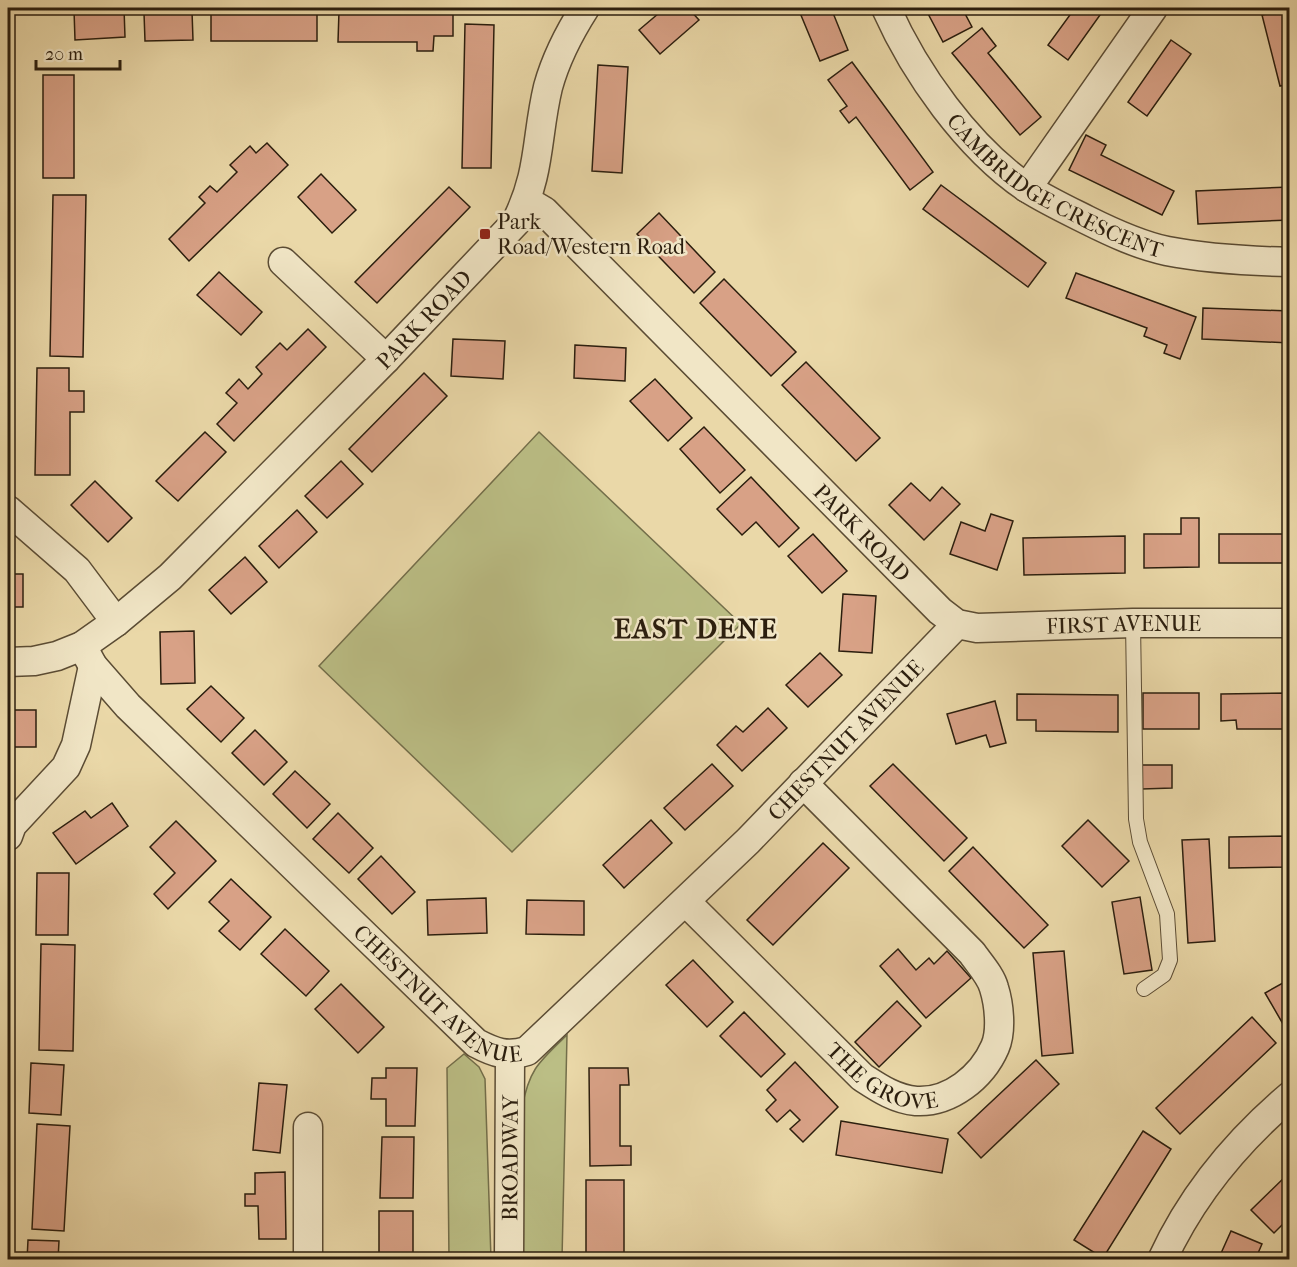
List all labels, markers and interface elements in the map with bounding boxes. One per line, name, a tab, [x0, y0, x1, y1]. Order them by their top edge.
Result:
scale bar	[36, 33, 120, 71]
text: 20 m	[45, 44, 83, 65]
street label: CAMBRIDGE CRESCENT	[941, 109, 1167, 264]
place label: Park Road/Western Road	[497, 209, 686, 260]
marker: Park Road/Western Road	[478, 227, 492, 241]
street label: PARK ROAD	[371, 265, 477, 375]
street label: PARK ROAD	[808, 479, 915, 587]
street label: FIRST AVENUE	[1046, 611, 1201, 640]
district label: EAST DENE	[614, 612, 778, 645]
street label: CHESTNUT AVENUE	[763, 655, 929, 826]
street label: CHESTNUT AVENUE	[348, 920, 524, 1068]
street label: THE GROVE	[821, 1037, 940, 1115]
street label: BROADWAY	[497, 1094, 524, 1221]

